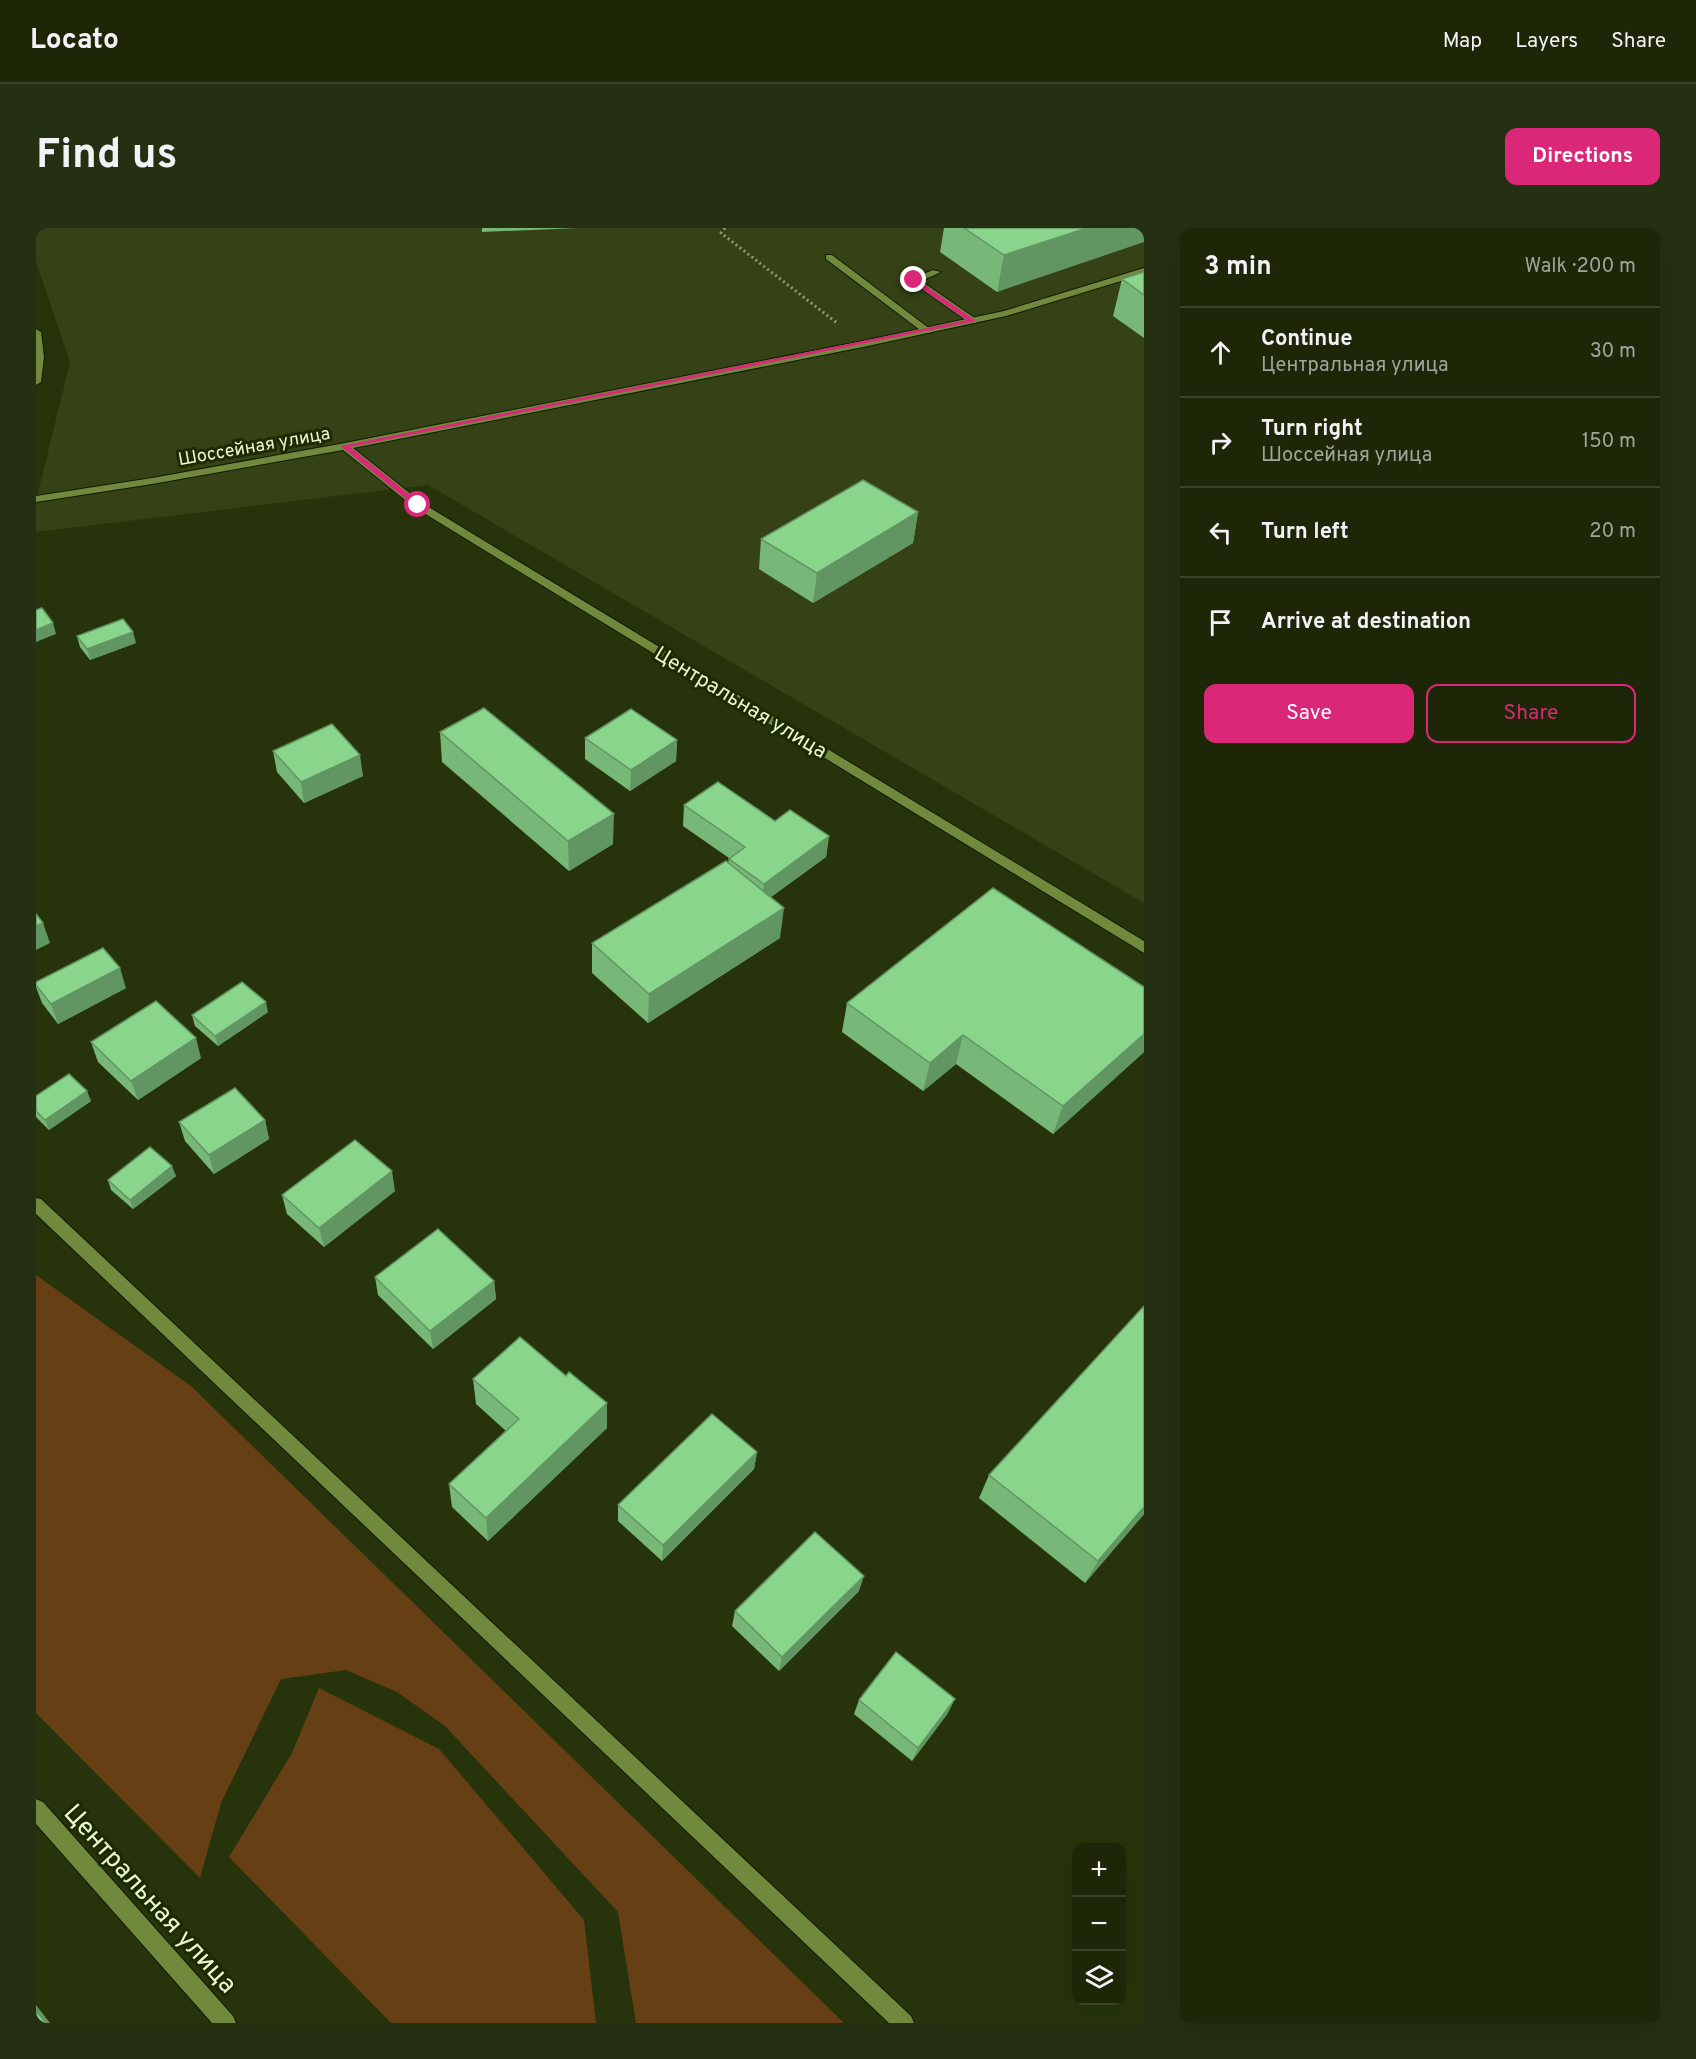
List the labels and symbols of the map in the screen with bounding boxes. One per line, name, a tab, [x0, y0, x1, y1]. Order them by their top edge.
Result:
route end	[900, 266, 926, 292]
street label: Шоссейная улица	[176, 423, 332, 472]
route start	[404, 491, 430, 517]
street label: Центральная улица	[649, 641, 832, 766]
street label: Центральная улица	[55, 1798, 243, 2001]

